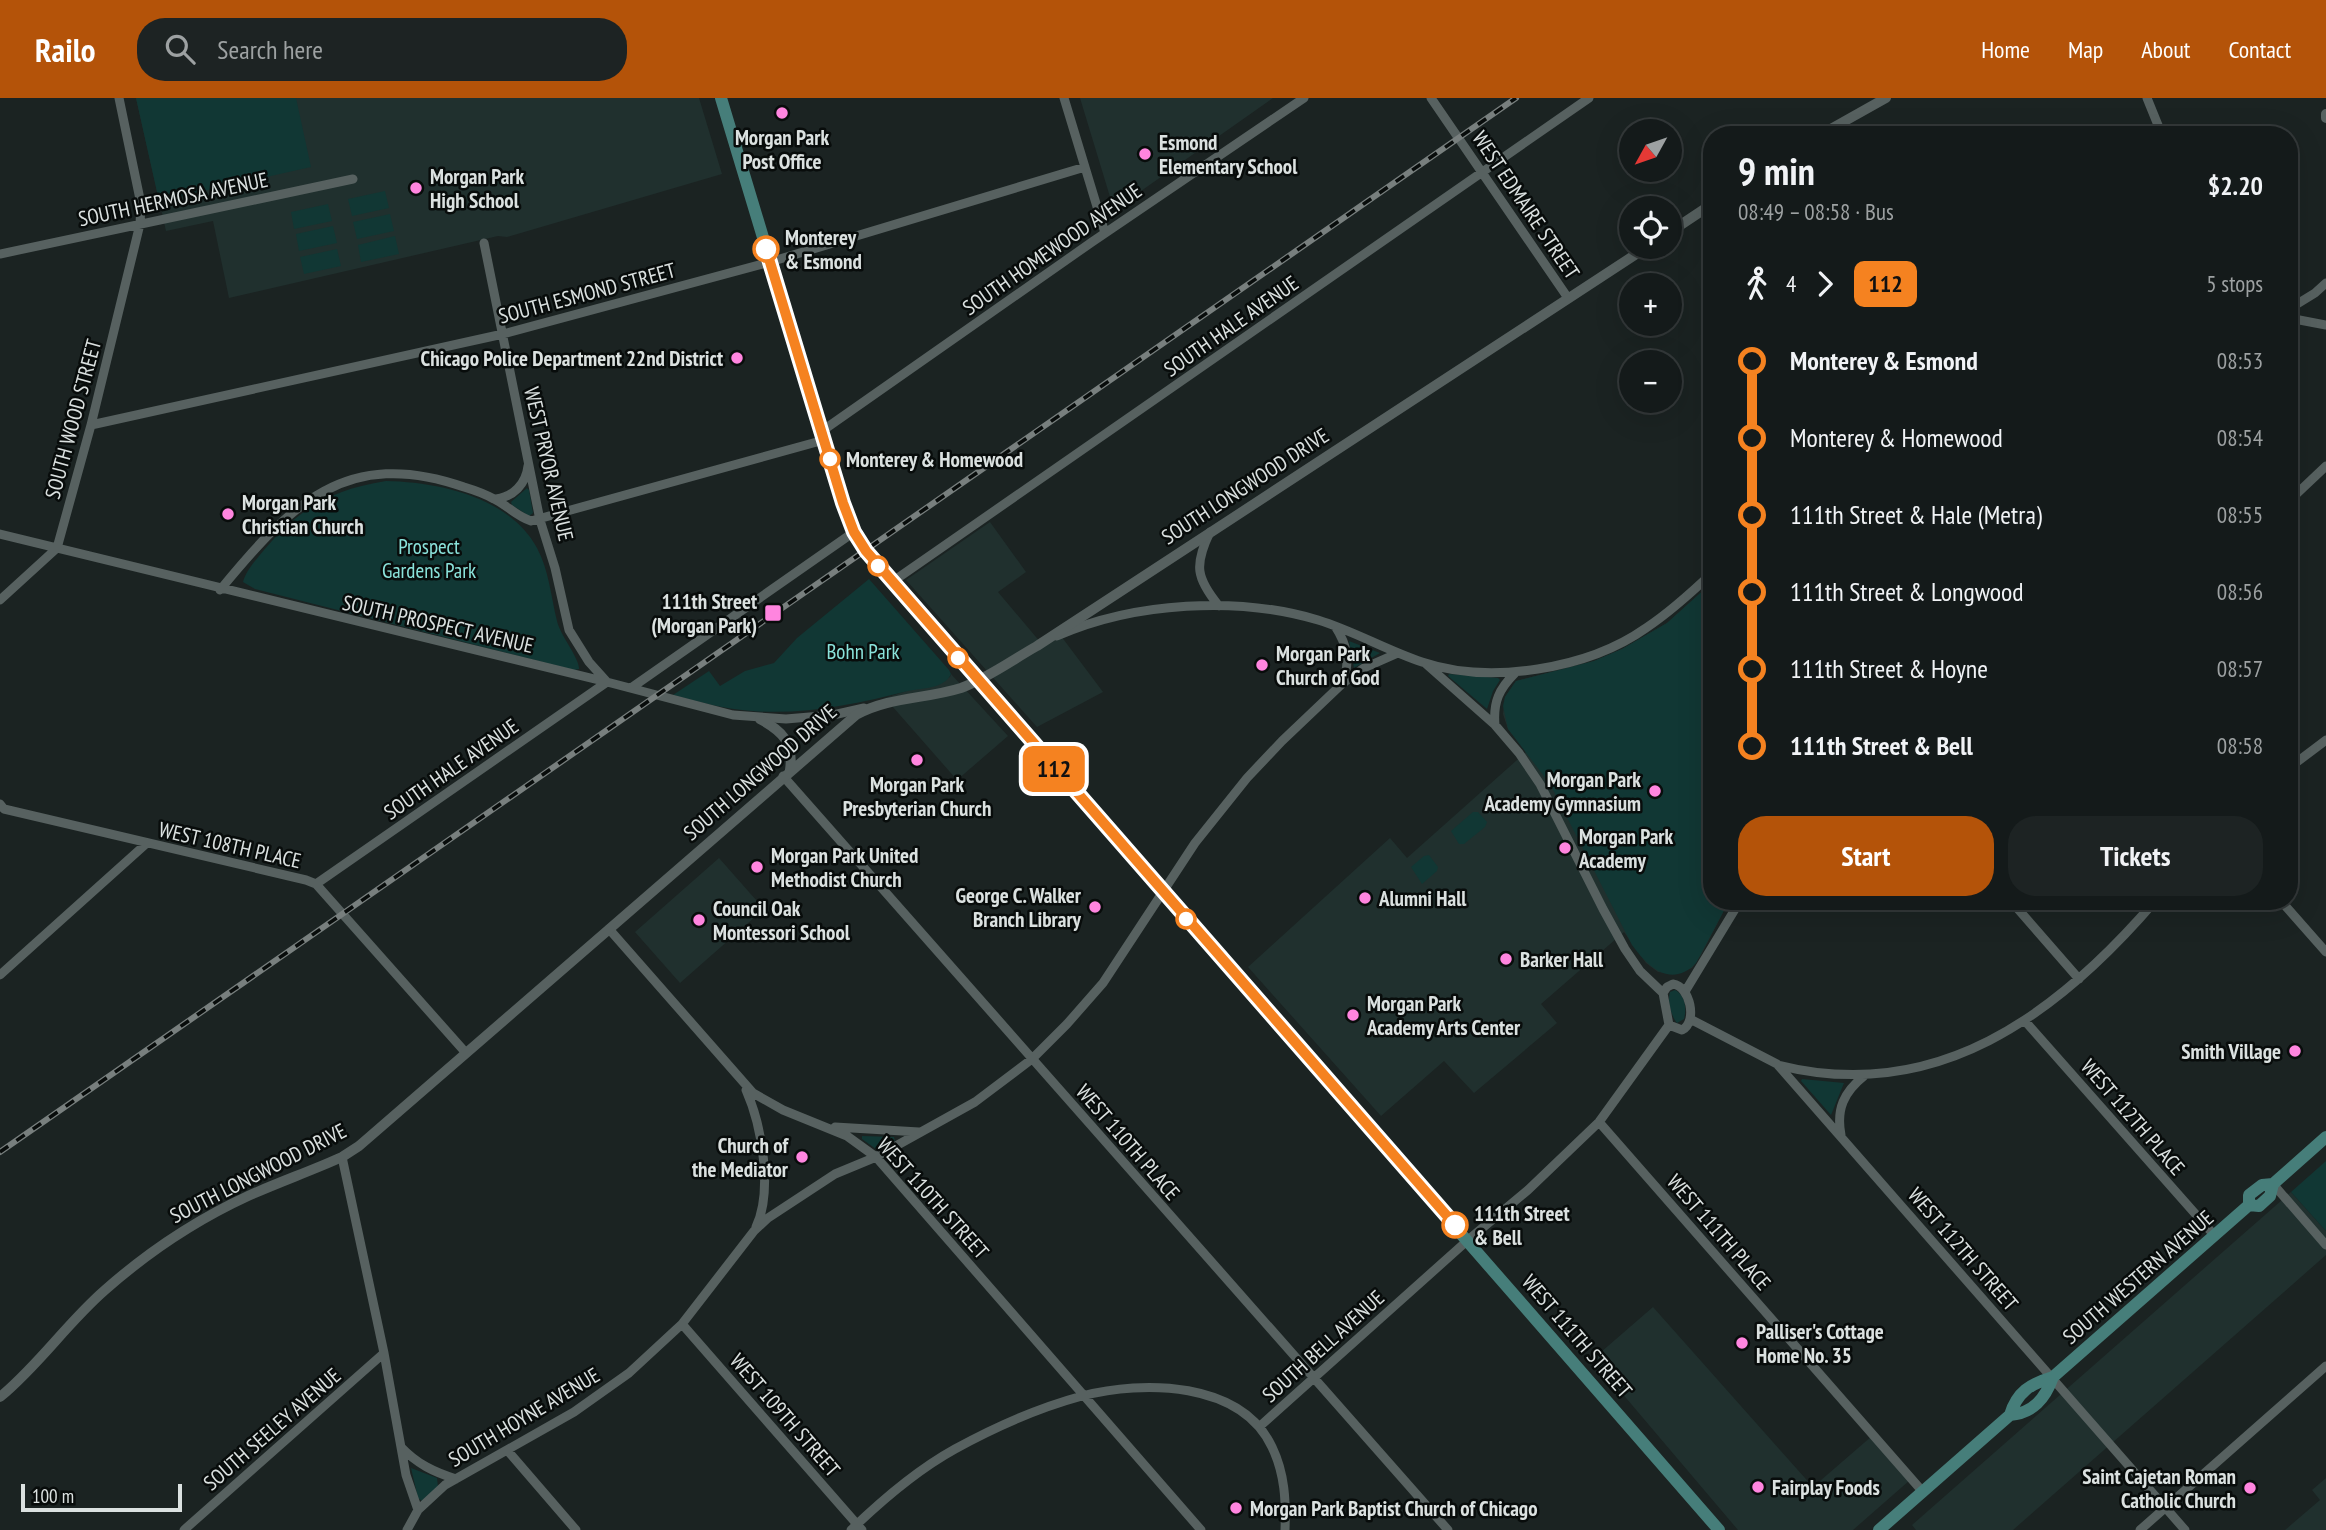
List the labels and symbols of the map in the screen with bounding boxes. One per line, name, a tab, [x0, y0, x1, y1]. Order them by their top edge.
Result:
marker: Morgan Park Post Office	[774, 105, 790, 121]
north arrow	[1619, 119, 1682, 182]
place label: Morgan Park Post Office	[735, 124, 829, 175]
street label: WEST EDMAIRE STREET	[1466, 126, 1586, 285]
place label: Esmond Elementary School	[1159, 129, 1298, 180]
marker: Esmond Elementary School	[1137, 146, 1153, 162]
place label: Morgan Park High School	[430, 163, 525, 214]
street label: SOUTH HERMOSA AVENUE	[76, 166, 270, 232]
street label: SOUTH HOMEWOOD AVENUE	[957, 177, 1147, 321]
marker: Morgan Park High School	[408, 180, 424, 196]
place label: Monterey & Esmond	[785, 224, 862, 275]
marker: Monterey & Esmond	[753, 236, 779, 262]
street label: SOUTH ESMOND STREET	[496, 256, 679, 330]
street label: SOUTH HALE AVENUE	[1158, 269, 1304, 383]
street label: SOUTH WOOD STREET	[39, 336, 107, 502]
place label: Chicago Police Department 22nd District	[421, 345, 723, 372]
marker: Chicago Police Department 22nd District	[729, 350, 745, 366]
street label: WEST PRYOR AVENUE	[518, 384, 580, 544]
street label: SOUTH LONGWOOD DRIVE	[1156, 422, 1334, 550]
place label: Monterey & Homewood	[846, 446, 1023, 473]
marker: Monterey & Homewood	[820, 449, 840, 469]
place label: Morgan Park Christian Church	[242, 489, 364, 540]
marker: Morgan Park Christian Church	[220, 506, 236, 522]
park label: Prospect Gardens Park	[382, 533, 476, 584]
unlabelled marker	[868, 556, 888, 576]
place label: 111th Street (Morgan Park)	[651, 588, 757, 639]
street label: SOUTH PROSPECT AVENUE	[340, 589, 536, 659]
marker: 111th Street (Morgan Park)	[763, 603, 783, 623]
park label: Bohn Park	[826, 638, 900, 665]
place label: Morgan Park Church of God	[1276, 640, 1380, 691]
unlabelled marker	[948, 648, 968, 668]
marker: Morgan Park Church of God	[1254, 657, 1270, 673]
street label: SOUTH LONGWOOD DRIVE	[678, 698, 842, 846]
street label: SOUTH HALE AVENUE	[378, 712, 524, 826]
line badge: 112	[1014, 746, 1094, 792]
marker: Morgan Park Presbyterian Church	[909, 752, 925, 768]
place label: Morgan Park Academy Gymnasium	[1483, 766, 1641, 817]
place label: Morgan Park Presbyterian Church	[843, 771, 991, 822]
marker: Morgan Park Academy Gymnasium	[1647, 783, 1663, 799]
street label: WEST 108TH PLACE	[156, 816, 304, 874]
place label: Morgan Park Academy	[1578, 823, 1674, 874]
marker: Morgan Park Academy	[1557, 840, 1573, 856]
place label: Morgan Park United Methodist Church	[771, 842, 918, 893]
marker: Morgan Park United Methodist Church	[749, 859, 765, 875]
place label: George C. Walker Branch Library	[955, 882, 1082, 933]
place label: Alumni Hall	[1378, 885, 1467, 912]
marker: Alumni Hall	[1357, 890, 1373, 906]
place label: Council Oak Montessori School	[713, 895, 851, 946]
marker: George C. Walker Branch Library	[1087, 899, 1103, 915]
unlabelled marker	[1176, 909, 1196, 929]
marker: Council Oak Montessori School	[691, 912, 707, 928]
place label: Barker Hall	[1520, 946, 1604, 973]
marker: Barker Hall	[1498, 951, 1514, 967]
place label: Morgan Park Academy Arts Center	[1366, 990, 1521, 1041]
marker: Morgan Park Academy Arts Center	[1345, 1007, 1361, 1023]
place label: Smith Village	[2181, 1038, 2281, 1065]
marker: Smith Village	[2287, 1043, 2303, 1059]
street label: WEST 112TH PLACE	[2075, 1053, 2191, 1181]
street label: WEST 110TH PLACE	[1070, 1078, 1186, 1206]
street label: SOUTH LONGWOOD DRIVE	[165, 1117, 351, 1229]
place label: Church of the Mediator	[692, 1132, 789, 1183]
street label: WEST 110TH STREET	[871, 1132, 995, 1265]
marker: Church of the Mediator	[794, 1149, 810, 1165]
street label: WEST 111TH PLACE	[1661, 1168, 1777, 1296]
street label: WEST 112TH STREET	[1902, 1182, 2024, 1317]
place label: 111th Street & Bell	[1474, 1200, 1570, 1251]
street label: SOUTH WESTERN AVENUE	[2057, 1204, 2219, 1350]
marker: 111th Street & Bell	[1442, 1212, 1468, 1238]
street label: WEST 111TH STREET	[1516, 1269, 1638, 1404]
street label: SOUTH BELL AVENUE	[1256, 1284, 1390, 1408]
place label: Palliser's Cottage Home No. 35	[1756, 1318, 1884, 1369]
marker: Palliser's Cottage Home No. 35	[1734, 1335, 1750, 1351]
street label: WEST 109TH STREET	[724, 1348, 846, 1483]
street label: SOUTH HOYNE AVENUE	[444, 1361, 604, 1473]
street label: SOUTH SEELEY AVENUE	[198, 1362, 346, 1496]
place label: Saint Cajetan Roman Catholic Church	[2082, 1463, 2236, 1514]
place label: Fairplay Foods	[1772, 1474, 1880, 1501]
marker: Fairplay Foods	[1750, 1479, 1766, 1495]
marker: Saint Cajetan Roman Catholic Church	[2242, 1480, 2258, 1496]
scale bar	[21, 1481, 182, 1513]
place label: Morgan Park Baptist Church of Chicago	[1250, 1495, 1538, 1522]
marker: Morgan Park Baptist Church of Chicago	[1228, 1500, 1244, 1516]

